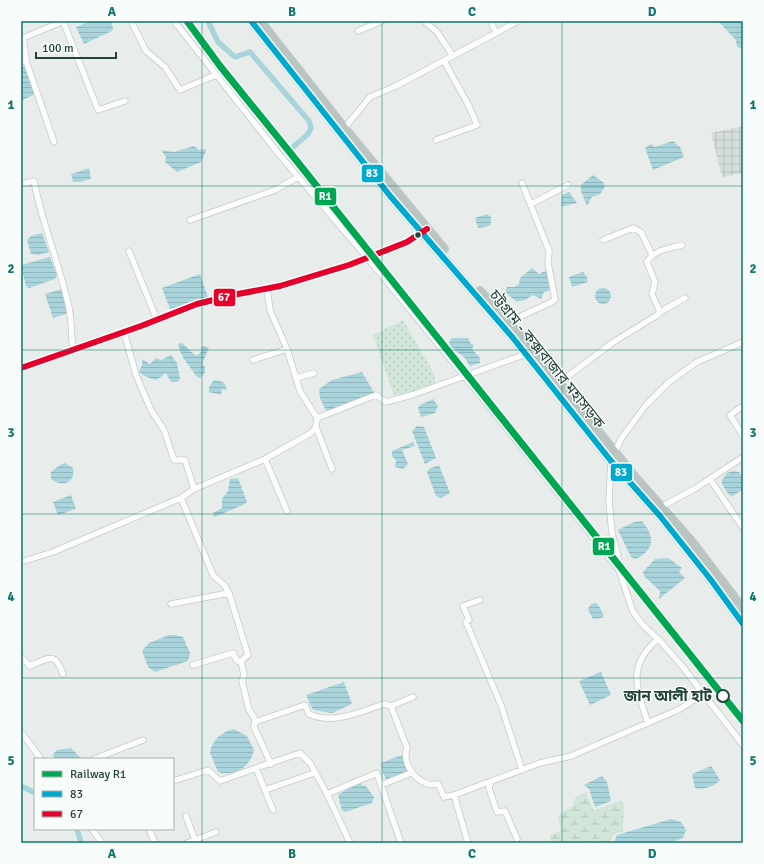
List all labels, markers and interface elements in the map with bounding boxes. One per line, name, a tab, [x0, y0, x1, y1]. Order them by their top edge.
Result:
text: A	[108, 4, 117, 20]
text: B	[288, 4, 296, 20]
text: C	[468, 4, 476, 20]
text: D	[648, 4, 657, 20]
scale bar	[36, 34, 116, 60]
text: 100 m	[42, 41, 74, 56]
text: 1	[7, 97, 15, 113]
text: 1	[749, 97, 757, 113]
line badge: 83	[361, 164, 384, 183]
text: 83	[366, 167, 378, 180]
line badge: R1	[314, 187, 337, 206]
text: R1	[319, 190, 331, 203]
unlabelled marker	[413, 230, 423, 240]
text: 2	[7, 261, 15, 277]
text: 2	[749, 261, 757, 277]
street label: চট্টগ্রাম - কক্সবাজার মহাসড়ক	[485, 285, 609, 433]
line badge: 67	[213, 288, 236, 307]
text: 67	[218, 291, 230, 304]
text: 3	[7, 425, 15, 441]
text: 3	[749, 425, 757, 441]
line badge: 83	[610, 463, 633, 482]
text: 83	[615, 466, 627, 479]
line badge: R1	[592, 537, 615, 556]
text: R1	[598, 540, 610, 553]
text: 4	[7, 589, 15, 605]
text: 4	[749, 589, 757, 605]
place label: জান আলী হাট	[623, 687, 713, 705]
marker: জান আলী হাট	[716, 689, 730, 703]
text: 5	[7, 753, 15, 769]
text: 5	[749, 753, 757, 769]
legend	[34, 758, 174, 830]
text: Railway R1	[70, 767, 126, 782]
text: 83	[70, 787, 83, 802]
text: 67	[70, 807, 83, 822]
text: A	[108, 846, 117, 862]
text: B	[288, 846, 296, 862]
text: C	[468, 846, 476, 862]
text: D	[648, 846, 657, 862]

